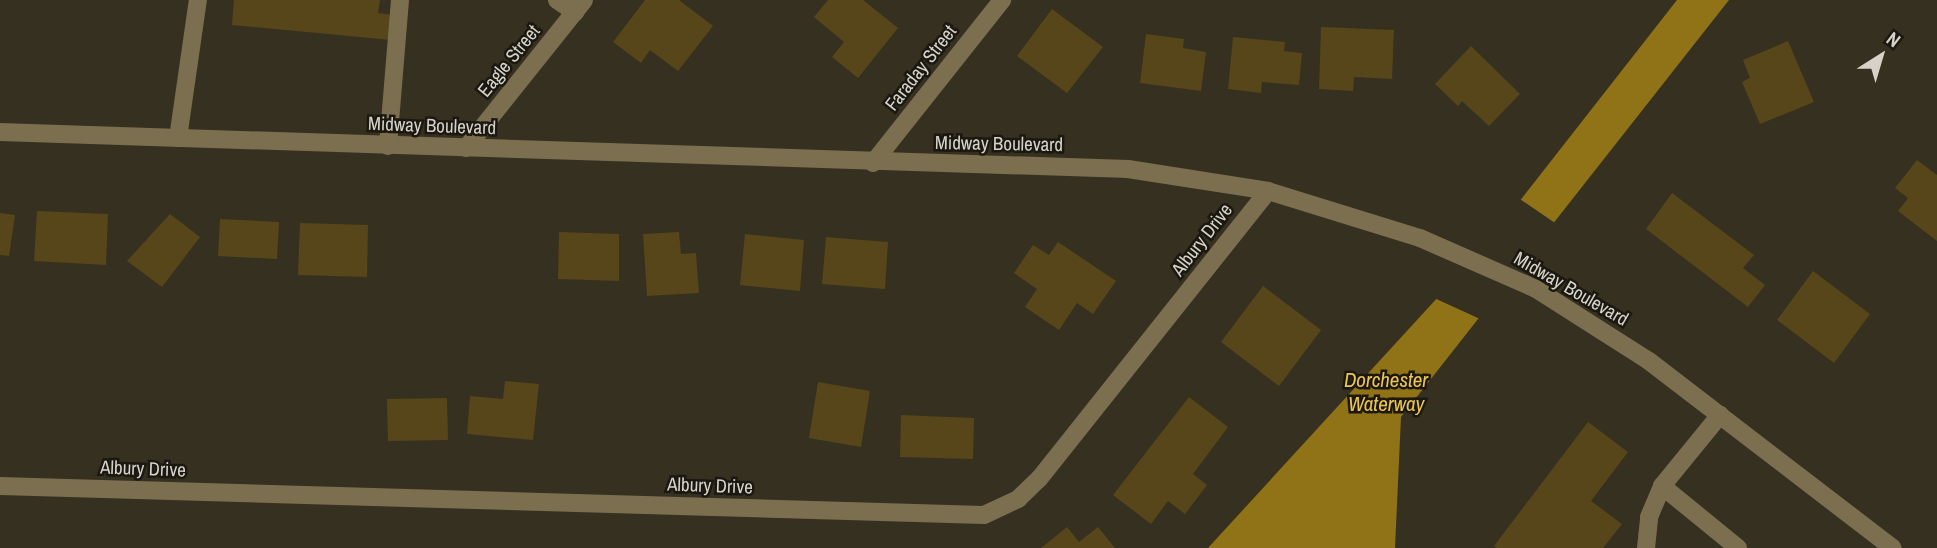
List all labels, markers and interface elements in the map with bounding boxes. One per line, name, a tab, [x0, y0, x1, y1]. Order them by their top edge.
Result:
street label: Eagle Street	[473, 21, 545, 101]
street label: Faraday Street	[881, 21, 961, 115]
north arrow	[1846, 21, 1916, 91]
text: N	[1881, 25, 1906, 53]
street label: Midway Boulevard	[368, 112, 496, 140]
street label: Midway Boulevard	[935, 131, 1063, 157]
street label: Albury Drive	[1167, 199, 1237, 281]
street label: Midway Boulevard	[1510, 247, 1632, 331]
water label: Dorchester Waterway	[1344, 367, 1428, 417]
street label: Albury Drive	[100, 456, 186, 482]
street label: Albury Drive	[667, 473, 753, 499]

